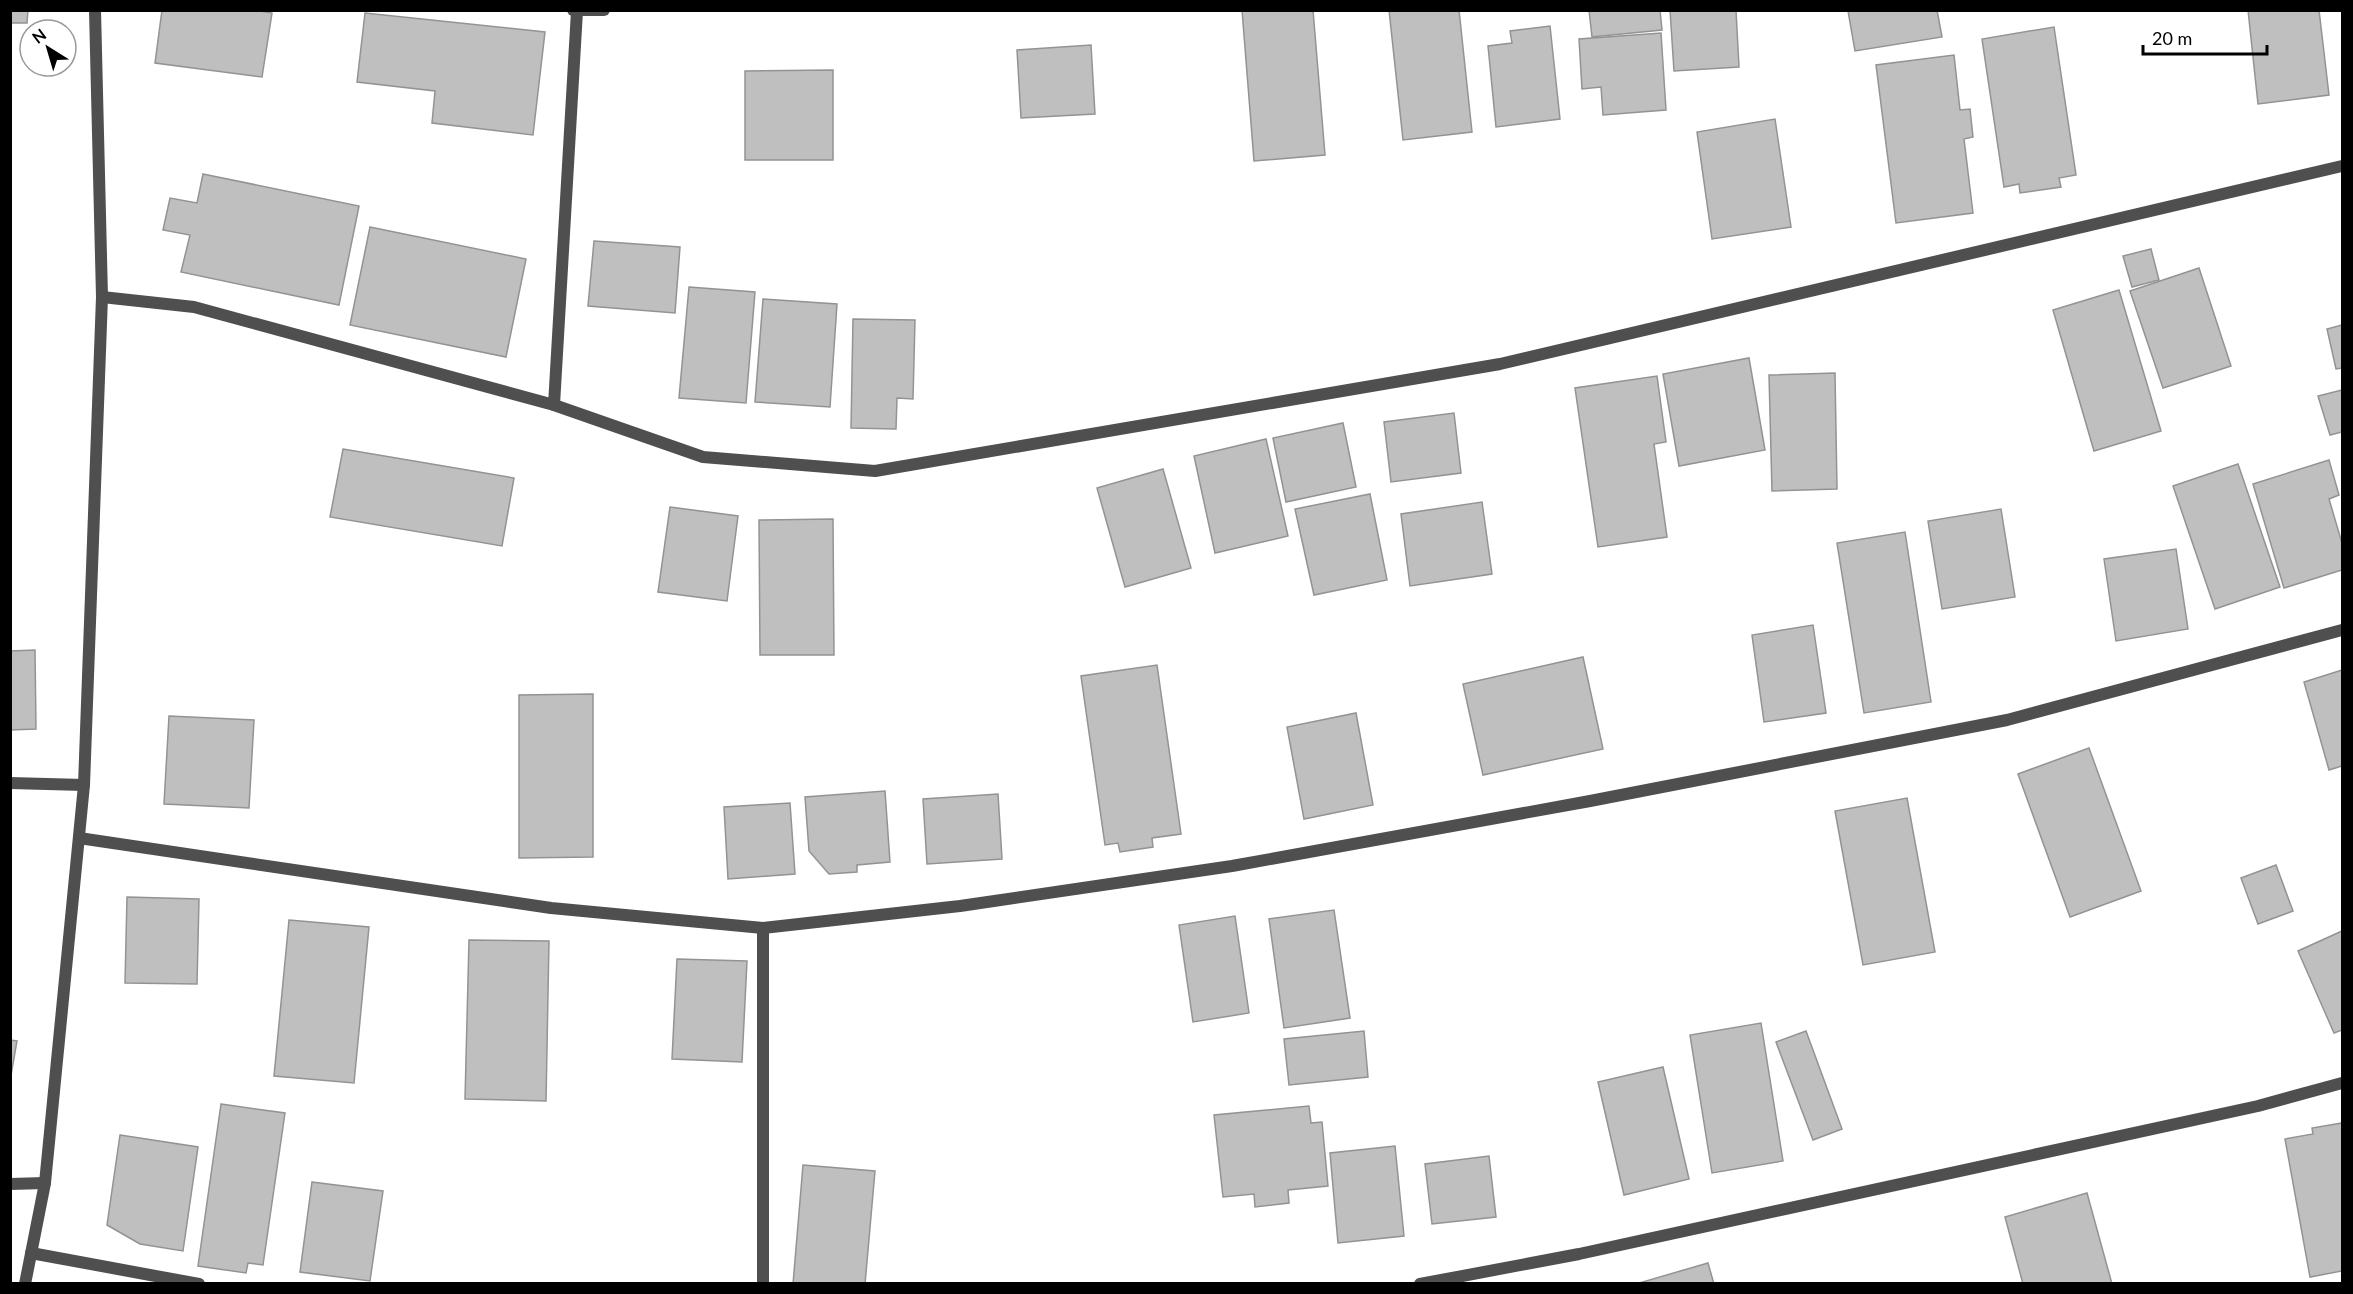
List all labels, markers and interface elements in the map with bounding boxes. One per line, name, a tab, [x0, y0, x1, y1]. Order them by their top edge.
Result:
north arrow	[18, 18, 78, 78]
scale bar	[2143, 18, 2268, 56]
text: N	[28, 24, 49, 47]
text: 20 m	[2152, 27, 2192, 49]

